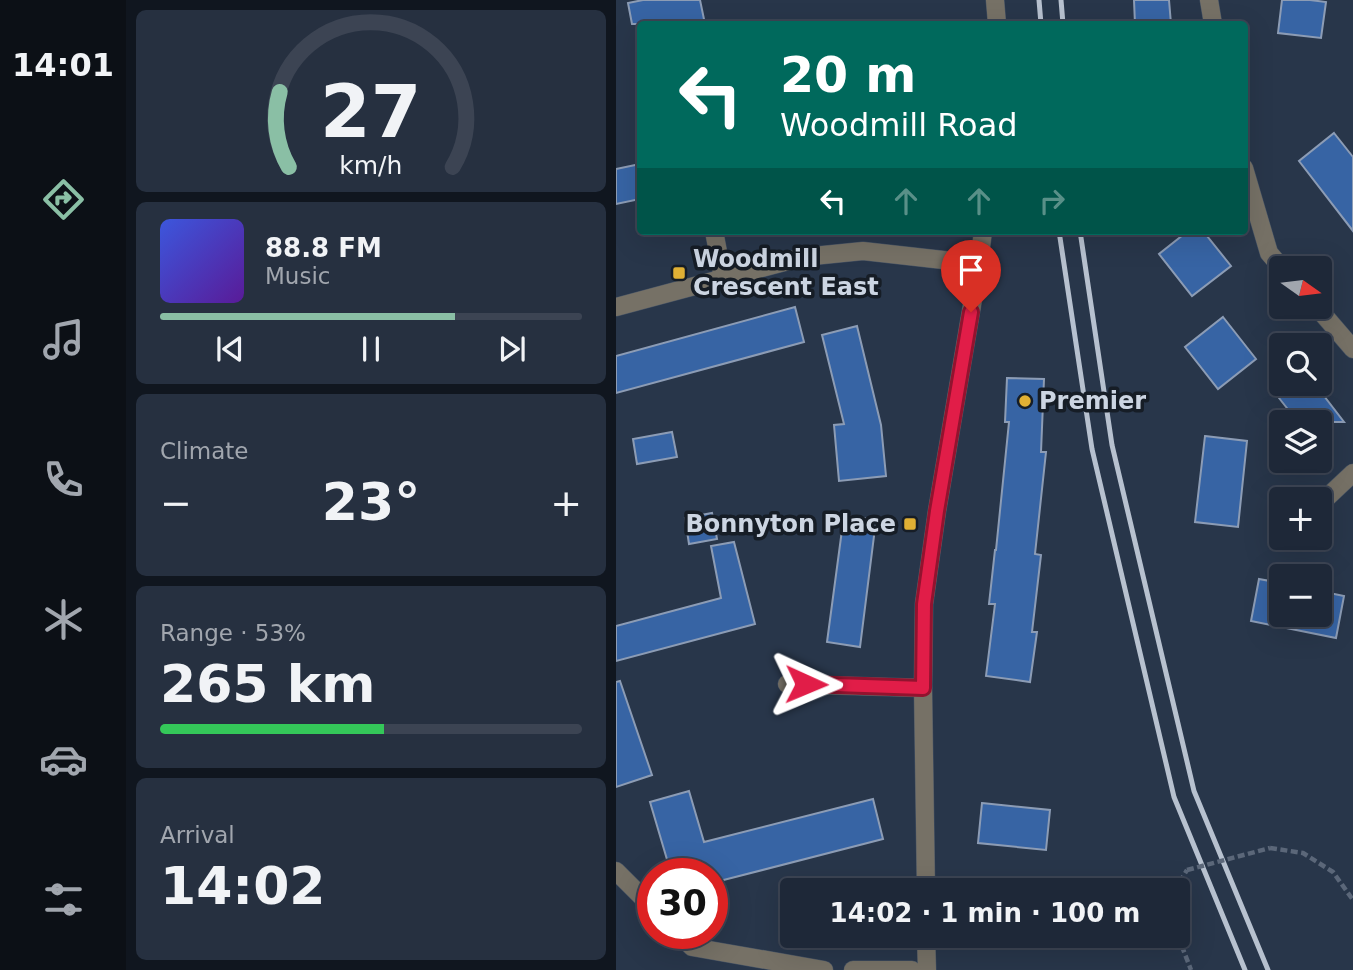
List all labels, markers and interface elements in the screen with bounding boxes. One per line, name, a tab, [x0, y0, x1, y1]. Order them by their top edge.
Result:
text: 14:01	[12, 46, 114, 84]
text: 20 m	[780, 47, 916, 104]
icon: left	[665, 49, 756, 140]
text: 27	[320, 69, 422, 154]
text: Woodmill Road	[780, 106, 1018, 144]
text: km/h	[339, 151, 403, 180]
icon: directions	[39, 175, 88, 224]
icon: left	[814, 182, 852, 220]
icon: ahead	[887, 182, 925, 220]
icon: ahead	[960, 182, 998, 220]
icon: right	[1033, 182, 1071, 220]
text: 88.8 FM	[265, 233, 382, 263]
pin	[941, 240, 1001, 312]
place label: Woodmill Crescent East	[693, 245, 879, 301]
icon: arrive	[952, 251, 990, 289]
north arrow	[1269, 256, 1332, 318]
map controls	[1269, 256, 1332, 627]
text: Music	[265, 263, 330, 289]
marker: Woodmill Crescent East	[671, 265, 687, 281]
icon: music	[39, 315, 88, 364]
icon: previous	[211, 330, 249, 368]
icon: pause	[352, 330, 390, 368]
icon: next	[493, 330, 531, 368]
button: search	[1269, 333, 1332, 396]
place label: Premier	[1039, 387, 1146, 415]
marker: Premier	[1017, 393, 1033, 409]
button: layers	[1269, 410, 1332, 473]
text: Climate	[160, 438, 249, 464]
icon: phone	[39, 455, 88, 504]
text: 23°	[322, 472, 420, 532]
text: −	[160, 481, 192, 525]
text: +	[550, 481, 582, 525]
button: +	[1269, 487, 1332, 550]
place label: Bonnyton Place	[685, 510, 896, 538]
marker: Bonnyton Place	[902, 516, 918, 532]
button: −	[1269, 564, 1332, 627]
icon: climate	[39, 595, 88, 644]
text: Range · 53%	[160, 620, 306, 646]
position arrow	[769, 647, 843, 721]
text: 265 km	[160, 654, 375, 714]
icon: car	[39, 735, 88, 784]
text: Arrival	[160, 822, 235, 848]
text: 14:02	[160, 856, 326, 916]
speed limit sign: 30	[637, 858, 728, 949]
icon: filters	[39, 875, 88, 924]
text: 14:02 · 1 min · 100 m	[830, 898, 1140, 928]

